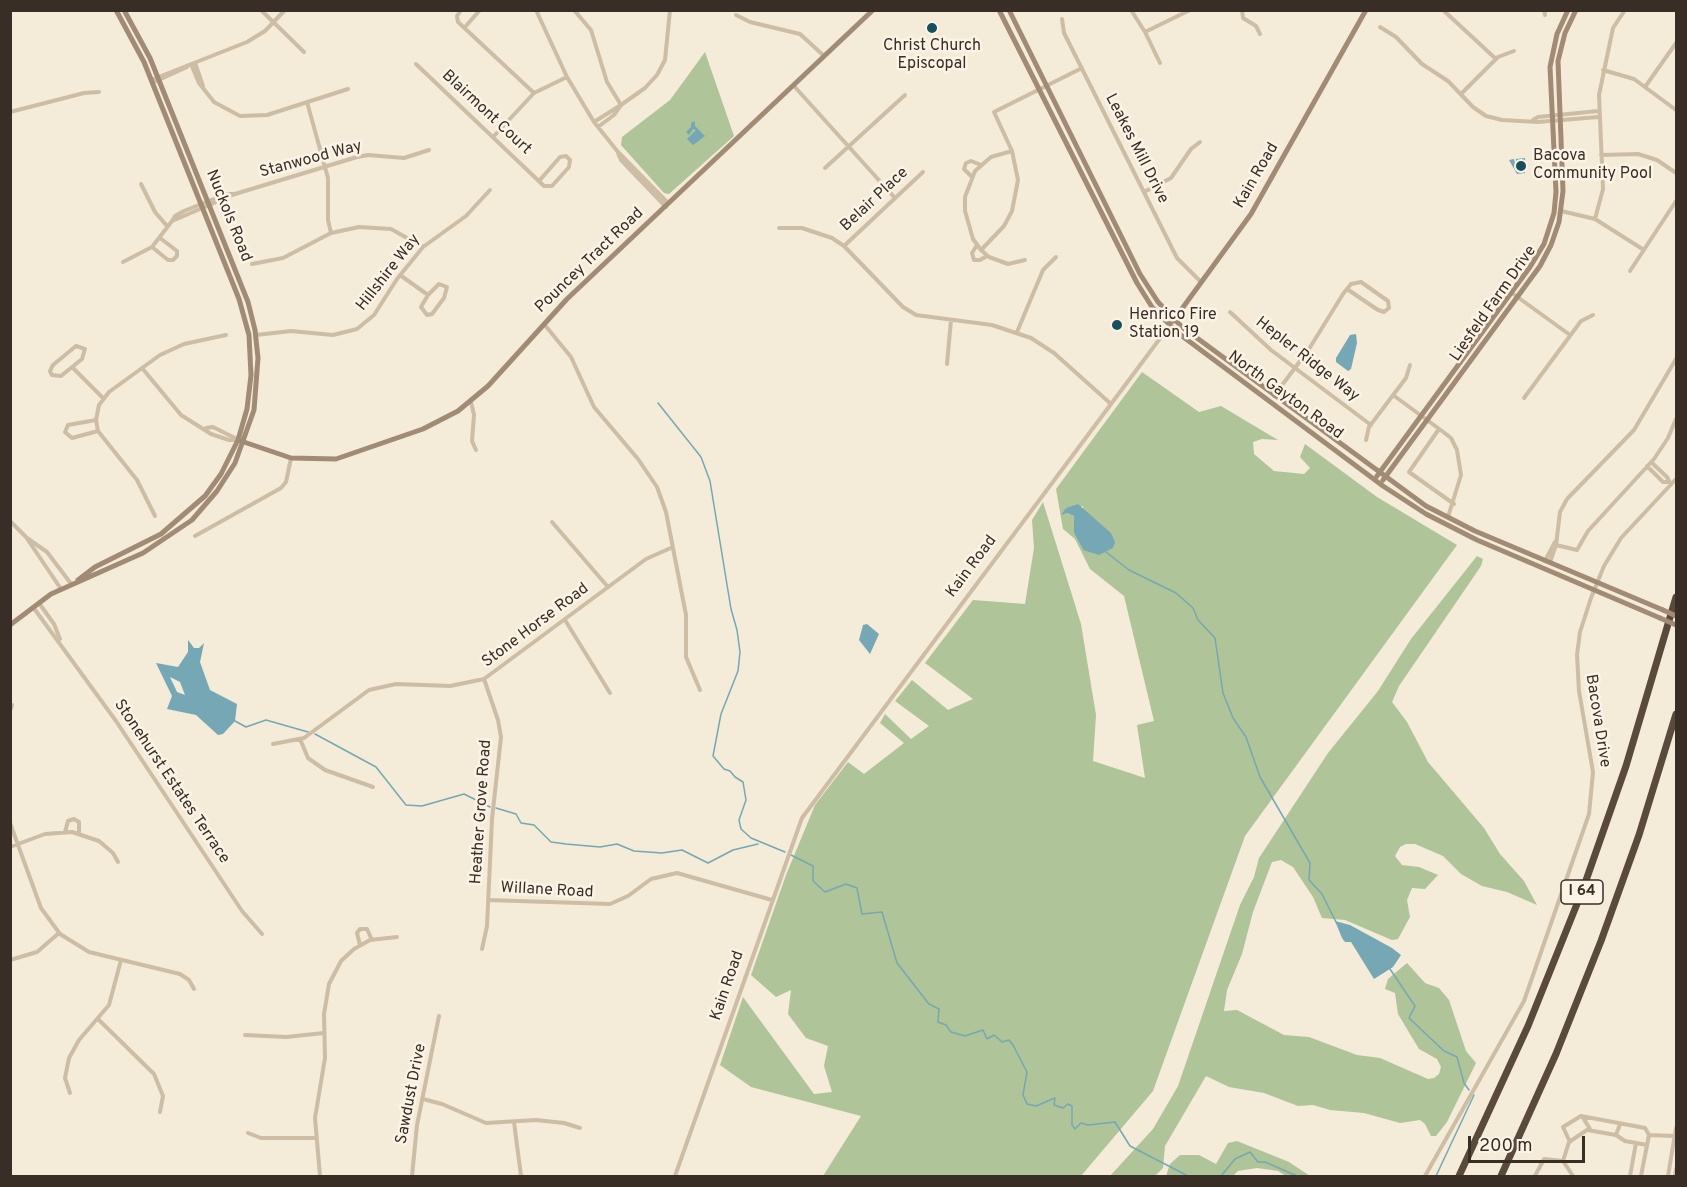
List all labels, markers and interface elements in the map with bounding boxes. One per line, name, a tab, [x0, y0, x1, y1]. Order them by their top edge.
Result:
marker: Christ Church Episcopal	[925, 21, 939, 35]
place label: Christ Church Episcopal	[883, 37, 981, 75]
street label: Blairmont Court	[437, 67, 535, 159]
street label: Leakes Mill Drive	[1100, 91, 1172, 207]
street label: Stanwood Way	[258, 137, 364, 183]
street label: Kain Road	[1231, 140, 1283, 212]
place label: Bacova Community Pool	[1533, 147, 1652, 185]
marker: Bacova Community Pool	[1514, 159, 1528, 173]
street label: Belair Place	[837, 164, 913, 236]
street label: Nuckols Road	[201, 167, 255, 265]
street label: Pouncey Tract Road	[532, 204, 648, 318]
street label: Hillshire Way	[353, 231, 425, 315]
street label: Liesfeld Farm Drive	[1447, 242, 1541, 366]
place label: Henrico Fire Station 19	[1129, 306, 1217, 344]
street label: Hepler Ridge Way	[1251, 313, 1363, 407]
marker: Henrico Fire Station 19	[1110, 318, 1124, 332]
street label: North Gayton Road	[1224, 348, 1346, 444]
street label: Kain Road	[942, 532, 1002, 602]
street label: Stone Horse Road	[479, 580, 593, 672]
street label: Bacova Drive	[1580, 673, 1614, 769]
street label: Stonehurst Estates Terrace	[109, 696, 233, 868]
street label: Heather Grove Road	[467, 739, 497, 885]
street label: Willane Road	[500, 879, 594, 903]
road number: I 64	[1561, 880, 1603, 904]
street label: Kain Road	[707, 949, 749, 1023]
street label: Sawdust Drive	[393, 1042, 431, 1146]
scale bar	[1471, 1124, 1588, 1162]
text: 200 m	[1479, 1135, 1532, 1158]

